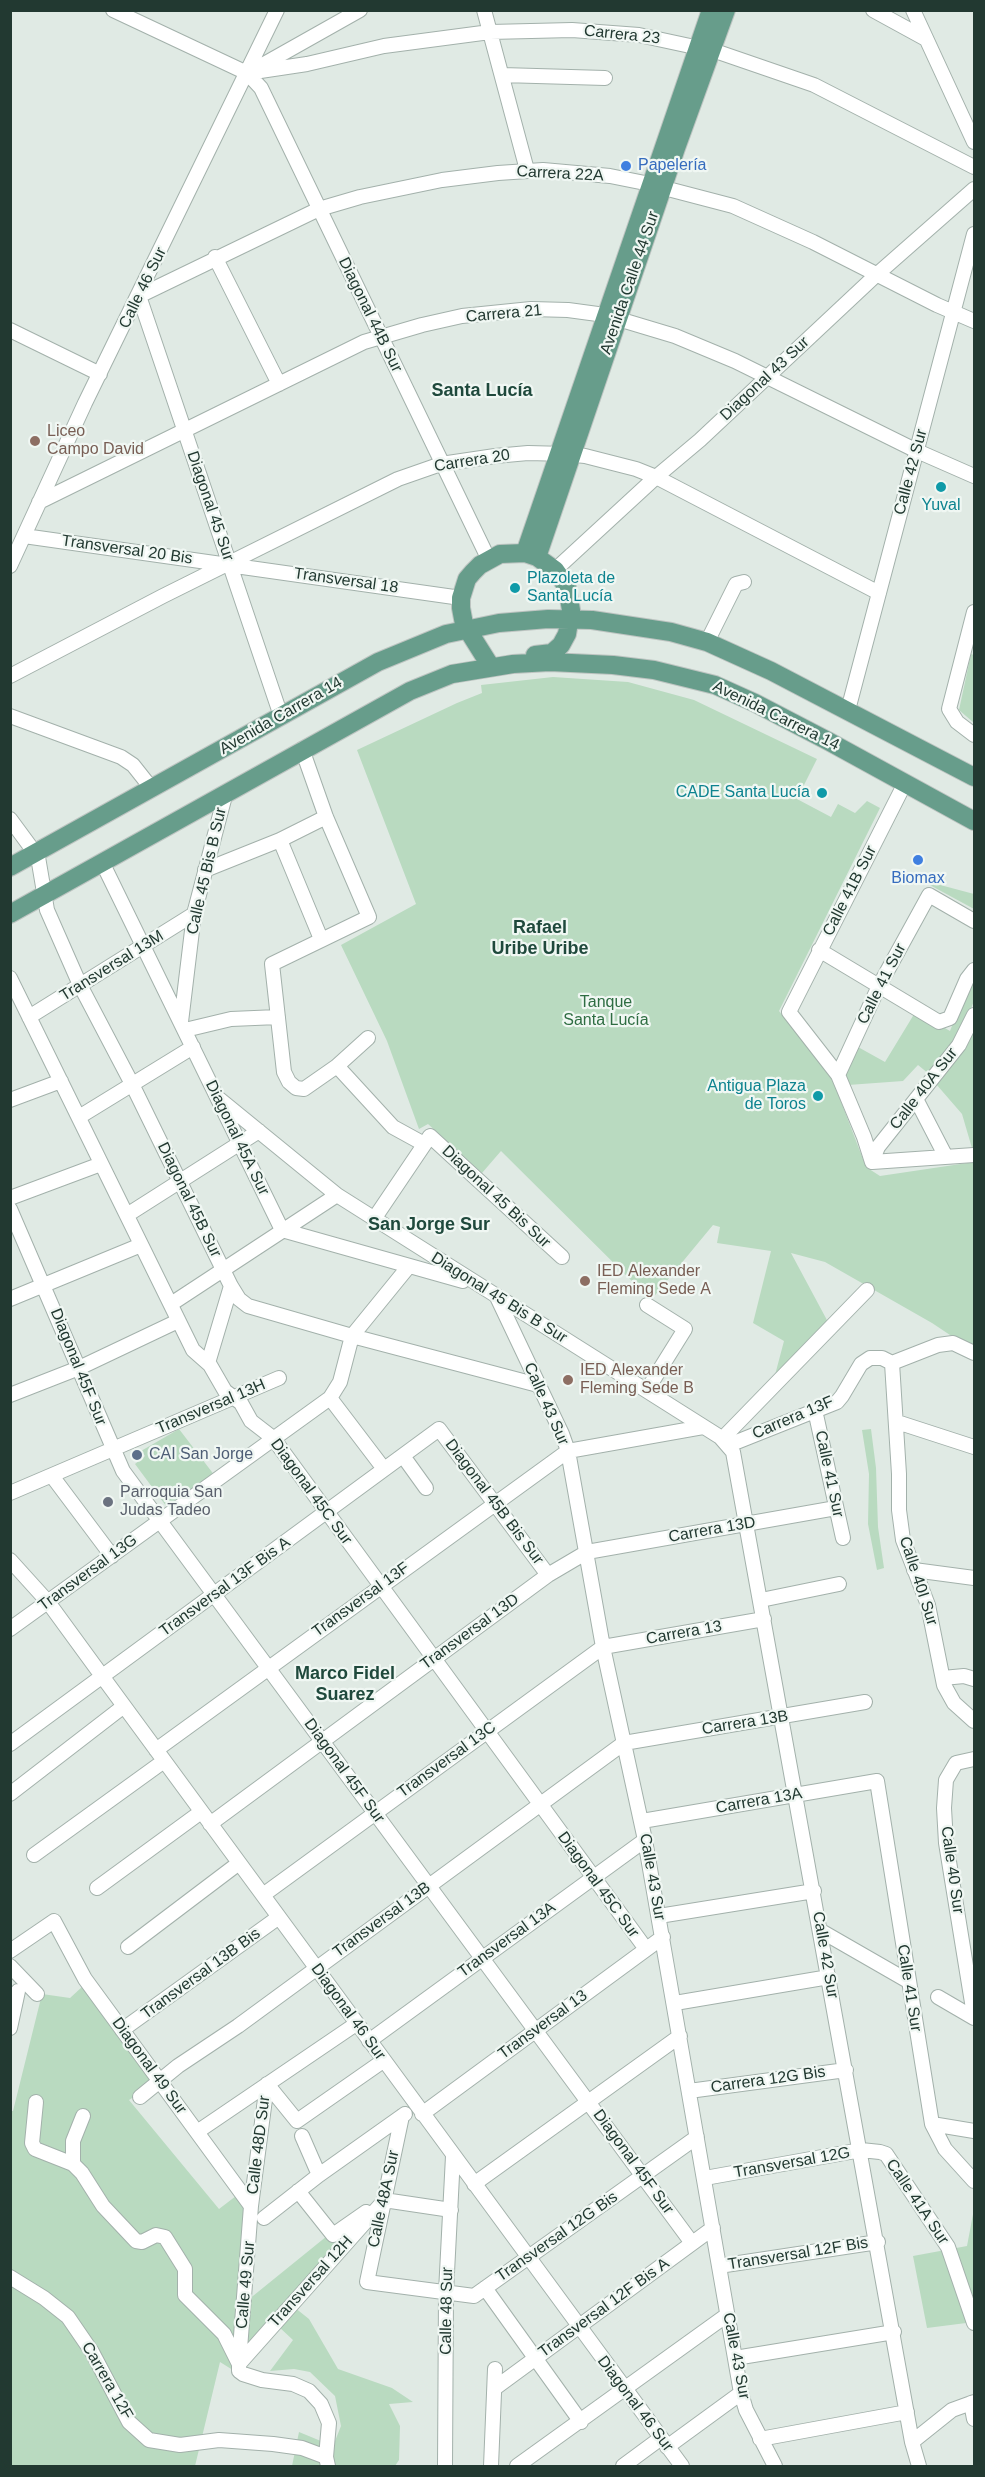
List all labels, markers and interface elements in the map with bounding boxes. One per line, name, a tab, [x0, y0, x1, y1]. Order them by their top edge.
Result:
street label: Carrera 23	[583, 21, 661, 49]
place label: Papelería	[638, 156, 706, 176]
marker: Papelería	[619, 159, 633, 173]
street label: Carrera 22A	[516, 162, 604, 186]
street label: Avenida Calle 44 Sur	[597, 209, 663, 357]
street label: Calle 46 Sur	[115, 244, 171, 332]
street label: Diagonal 44B Sur	[334, 254, 406, 376]
street label: Carrera 21	[465, 301, 543, 327]
street label: Diagonal 43 Sur	[716, 333, 814, 425]
district label: Santa Lucía	[431, 380, 533, 402]
place label: Liceo Campo David	[47, 422, 144, 460]
street label: Calle 42 Sur	[890, 427, 932, 517]
marker: Liceo Campo David	[28, 434, 42, 448]
street label: Carrera 20	[433, 446, 511, 476]
street label: Diagonal 45 Sur	[182, 449, 238, 563]
marker: Yuval	[934, 480, 948, 494]
place label: Yuval	[921, 496, 961, 516]
street label: Transversal 20 Bis	[60, 531, 194, 569]
street label: Transversal 18	[293, 564, 399, 598]
place label: Plazoleta de Santa Lucía	[527, 569, 615, 607]
marker: Plazoleta de Santa Lucía	[508, 581, 522, 595]
street label: Avenida Carrera 14	[216, 673, 346, 759]
street label: Avenida Carrera 14	[710, 677, 842, 755]
place label: CADE Santa Lucía	[676, 783, 810, 803]
marker: CADE Santa Lucía	[815, 786, 829, 800]
street label: Calle 45 Bis B Sur	[183, 806, 231, 936]
street label: Calle 41B Sur	[819, 843, 881, 939]
marker: Biomax	[911, 853, 925, 867]
place label: Biomax	[891, 869, 945, 889]
district label: Rafael Uribe Uribe	[491, 917, 589, 960]
street label: Transversal 13M	[57, 926, 167, 1006]
street label: Calle 41 Sur	[853, 940, 911, 1028]
park label: Tanque Santa Lucía	[563, 993, 649, 1031]
street label: Calle 40A Sur	[886, 1044, 962, 1134]
street label: Diagonal 45A Sur	[201, 1077, 273, 1199]
place label: Antigua Plaza de Toros	[707, 1077, 806, 1115]
marker: Antigua Plaza de Toros	[811, 1089, 825, 1103]
street label: Diagonal 45B Sur	[153, 1139, 225, 1261]
street label: Diagonal 45 Bis Sur	[438, 1142, 554, 1252]
district label: San Jorge Sur	[368, 1214, 490, 1236]
street label: Diagonal 45 Bis B Sur	[428, 1248, 570, 1348]
place label: IED Alexander Fleming Sede A	[597, 1262, 711, 1300]
marker: IED Alexander Fleming Sede A	[578, 1274, 592, 1288]
street label: Diagonal 45F Sur	[46, 1306, 110, 1428]
street label: Calle 43 Sur	[519, 1360, 573, 1448]
place label: IED Alexander Fleming Sede B	[580, 1361, 694, 1399]
marker: IED Alexander Fleming Sede B	[561, 1373, 575, 1387]
street label: Transversal 13H	[154, 1375, 268, 1439]
street label: Carrera 13F	[750, 1392, 836, 1444]
street label: Calle 41 Sur	[810, 1429, 848, 1519]
street label: Diagonal 45C Sur	[266, 1435, 356, 1549]
street label: Diagonal 45B Bis Sur	[441, 1435, 547, 1569]
place label: CAI San Jorge	[149, 1445, 253, 1465]
marker: CAI San Jorge	[130, 1448, 144, 1462]
place label: Parroquia San Judas Tadeo	[120, 1483, 222, 1521]
marker: Parroquia San Judas Tadeo	[101, 1495, 115, 1509]
street label: Carrera 13D	[667, 1513, 757, 1547]
street label: Transversal 13G	[35, 1531, 141, 1615]
street label: Transversal 13F Bis A	[156, 1533, 294, 1641]
street label: Calle 40I Sur	[895, 1534, 941, 1628]
street label: Transversal 13F	[309, 1558, 413, 1642]
street label: Transversal 13D	[417, 1590, 523, 1674]
street label: Carrera 13	[645, 1617, 723, 1649]
district label: Marco Fidel Suarez	[295, 1663, 395, 1706]
street label: Carrera 13B	[700, 1707, 790, 1739]
street label: Diagonal 45F Sur	[300, 1715, 388, 1827]
street label: Transversal 13C	[394, 1718, 500, 1802]
street label: Carrera 13A	[714, 1784, 804, 1818]
street label: Calle 40 Sur	[936, 1825, 968, 1915]
street label: Diagonal 45C Sur	[553, 1828, 643, 1942]
street label: Calle 43 Sur	[635, 1832, 669, 1922]
street label: Transversal 13B	[329, 1878, 435, 1962]
street label: Transversal 13A	[454, 1898, 560, 1982]
street label: Calle 42 Sur	[808, 1910, 842, 2000]
street label: Transversal 13B Bis	[138, 1924, 264, 2024]
street label: Calle 41 Sur	[893, 1943, 925, 2033]
street label: Diagonal 46 Sur	[307, 1960, 389, 2064]
street label: Transversal 13	[495, 1986, 591, 2064]
street label: Diagonal 49 Sur	[108, 2014, 190, 2118]
street label: Carrera 12G Bis	[709, 2062, 827, 2098]
street label: Calle 48D Sur	[243, 2094, 275, 2196]
street label: Diagonal 45F Sur	[589, 2106, 677, 2218]
street label: Transversal 12G	[732, 2143, 852, 2183]
street label: Calle 48A Sur	[364, 2149, 404, 2249]
street label: Calle 41A Sur	[881, 2156, 953, 2248]
street label: Transversal 12G Bis	[492, 2188, 622, 2286]
street label: Transversal 12H	[265, 2232, 357, 2332]
street label: Transversal 12F Bis	[727, 2233, 869, 2275]
street label: Calle 49 Sur	[233, 2240, 259, 2330]
street label: Transversal 12F Bis A	[535, 2254, 673, 2362]
street label: Calle 48 Sur	[437, 2267, 457, 2355]
street label: Calle 43 Sur	[718, 2311, 754, 2401]
street label: Carrera 12F	[77, 2339, 137, 2423]
street label: Diagonal 46 Sur	[593, 2352, 677, 2456]

